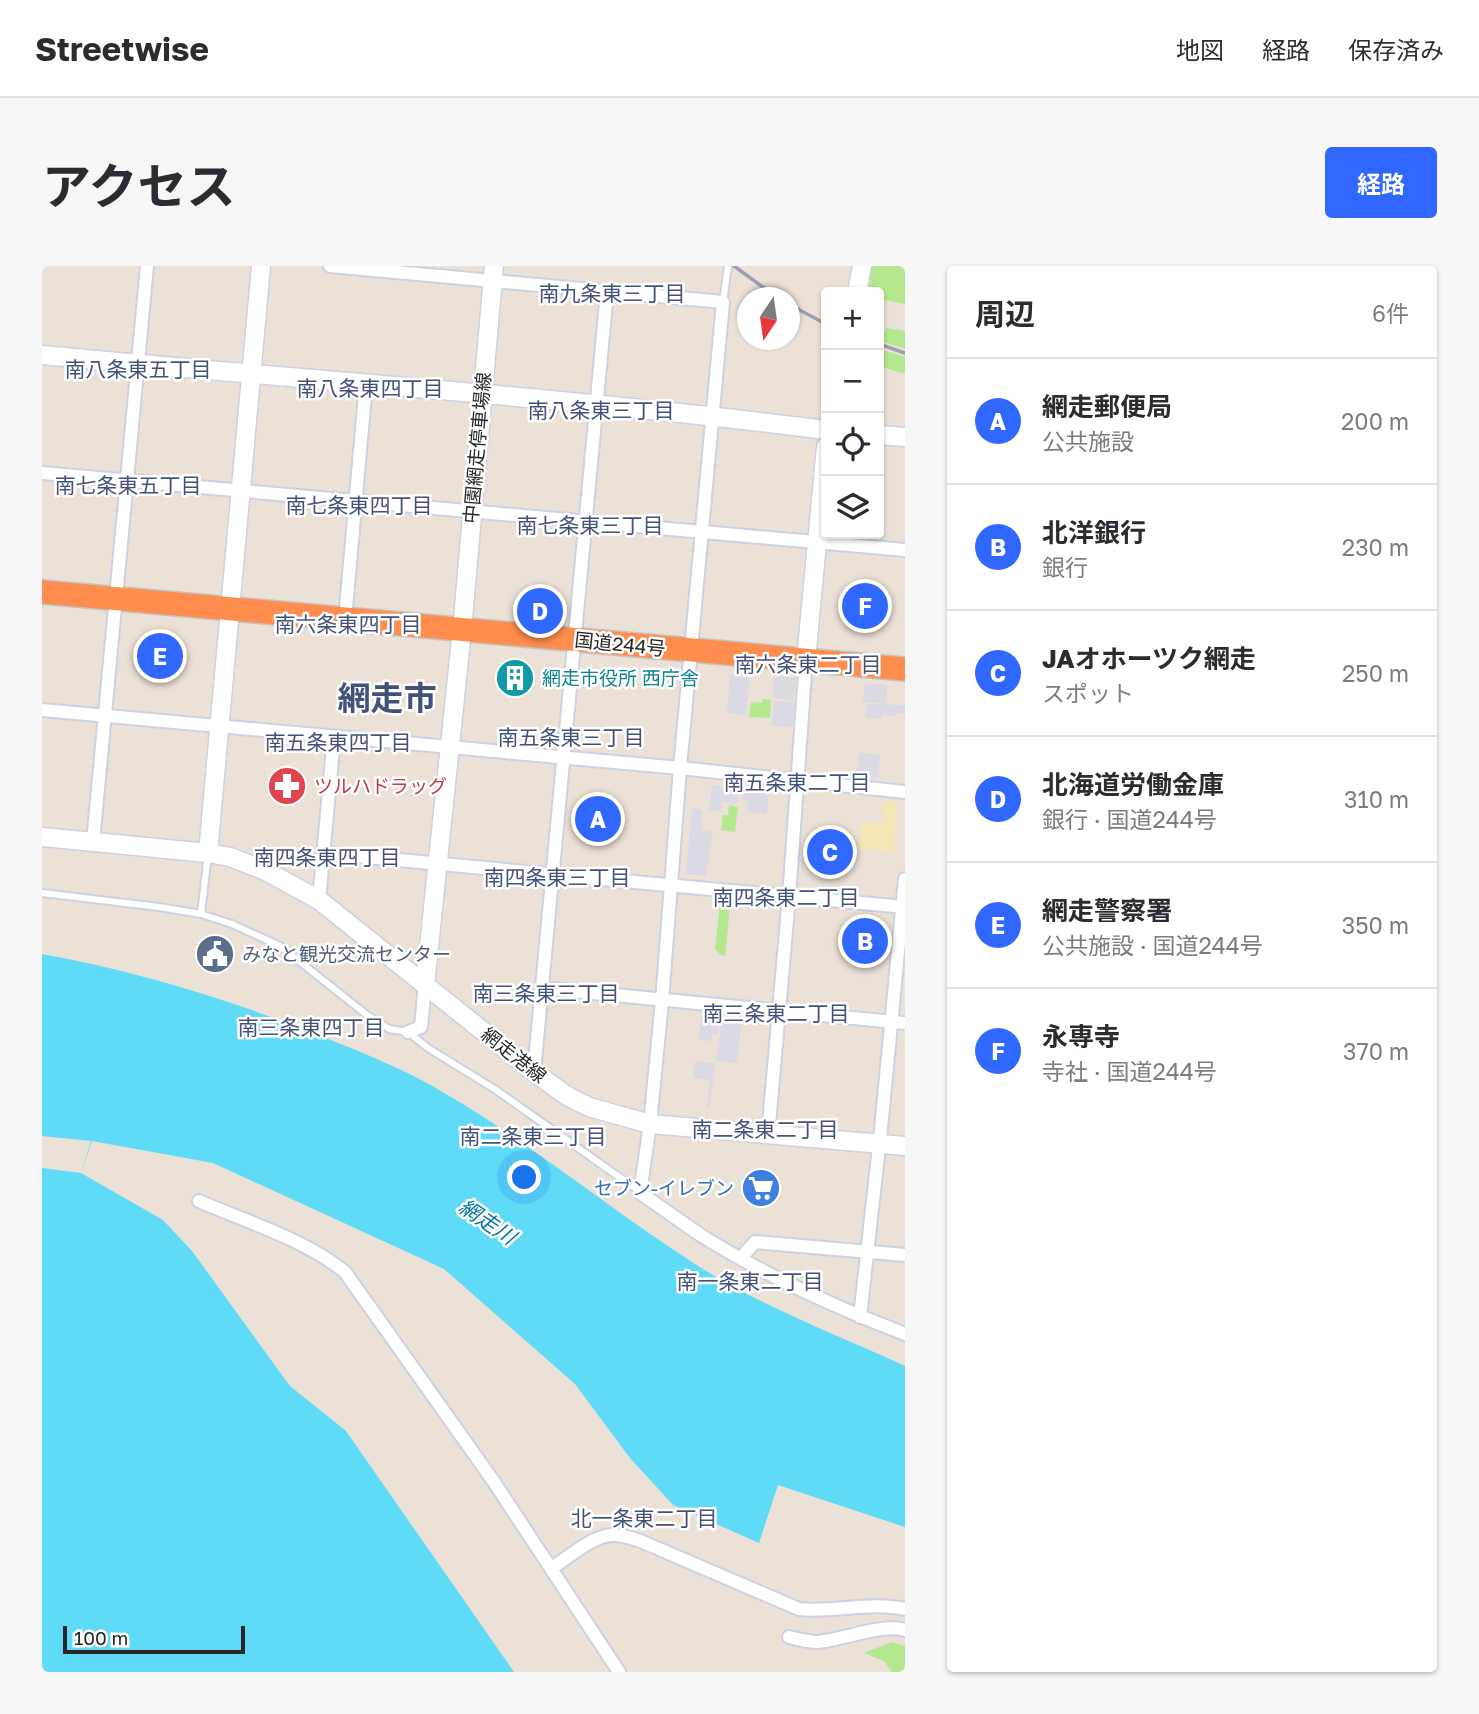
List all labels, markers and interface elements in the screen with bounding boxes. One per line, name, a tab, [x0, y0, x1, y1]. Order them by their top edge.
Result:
text: Streetwise	[35, 29, 209, 68]
text: 地図	[1176, 35, 1224, 64]
text: 経路	[1262, 35, 1310, 64]
text: 保存済み	[1348, 35, 1444, 64]
button: 経路	[1325, 147, 1437, 218]
text: アクセス	[42, 156, 236, 215]
district label: 南九条東三丁目	[539, 280, 686, 306]
north arrow	[737, 287, 800, 350]
map controls	[821, 287, 884, 539]
button: +	[821, 287, 884, 350]
text: 周辺	[975, 296, 1035, 332]
text: 6件	[1372, 299, 1409, 327]
button: −	[821, 350, 884, 413]
district label: 南八条東五丁目	[65, 356, 212, 382]
street label: 中園網走停車場線	[458, 371, 495, 525]
district label: 南八条東四丁目	[297, 375, 444, 401]
text: 網走郵便局	[1042, 391, 1172, 422]
district label: 南八条東三丁目	[528, 397, 675, 423]
text: A	[990, 407, 1006, 435]
text: 200 m	[1341, 407, 1409, 435]
button: locate	[821, 413, 884, 476]
text: 公共施設	[1042, 427, 1134, 455]
district label: 南七条東五丁目	[55, 472, 202, 498]
button: layers	[821, 476, 884, 539]
district label: 南七条東四丁目	[286, 492, 433, 518]
district label: 南七条東三丁目	[517, 512, 664, 538]
text: 北洋銀行	[1042, 517, 1146, 548]
text: B	[990, 533, 1006, 561]
text: 230 m	[1342, 533, 1409, 561]
text: 銀行	[1042, 553, 1088, 581]
pin: F	[842, 580, 888, 632]
pin: D	[517, 585, 563, 637]
district label: 南六条東四丁目	[275, 611, 422, 637]
street label: 国道244号	[573, 627, 667, 660]
pin: E	[137, 630, 183, 682]
text: JAオホーツク網走	[1042, 643, 1256, 674]
district label: 南六条東二丁目	[735, 651, 882, 677]
building icon: 網走市役所 西庁舎	[494, 657, 536, 699]
text: C	[990, 659, 1006, 687]
text: 250 m	[1342, 659, 1409, 687]
place label: 網走市役所 西庁舎	[542, 666, 699, 689]
district label: 網走市	[338, 678, 437, 717]
text: スポット	[1042, 679, 1134, 707]
district label: 南五条東三丁目	[498, 724, 645, 750]
district label: 南五条東四丁目	[265, 729, 412, 755]
pharmacy icon: ツルハドラッグ	[266, 765, 308, 807]
district label: 南五条東二丁目	[724, 769, 871, 795]
text: 北海道労働金庫	[1042, 769, 1224, 800]
place label: ツルハドラッグ	[314, 774, 447, 797]
text: D	[990, 785, 1006, 813]
text: 310 m	[1344, 785, 1409, 813]
pin: A	[575, 793, 621, 845]
text: 銀行 · 国道244号	[1042, 805, 1217, 833]
pin: C	[807, 826, 853, 878]
district label: 南四条東四丁目	[254, 844, 401, 870]
district label: 南四条東三丁目	[484, 864, 631, 890]
district label: 南四条東二丁目	[713, 884, 860, 910]
text: 網走警察署	[1042, 895, 1172, 926]
text: E	[991, 911, 1005, 939]
text: 350 m	[1342, 911, 1409, 939]
pin: B	[842, 915, 888, 967]
text: 公共施設 · 国道244号	[1042, 931, 1263, 959]
public building icon: みなと観光交流センター	[194, 933, 236, 975]
place label: みなと観光交流センター	[242, 942, 451, 965]
district label: 南三条東三丁目	[473, 980, 620, 1006]
district label: 南三条東二丁目	[703, 1000, 850, 1026]
district label: 南三条東四丁目	[238, 1014, 385, 1040]
text: 永専寺	[1042, 1021, 1120, 1052]
street label: 網走港線	[477, 1022, 551, 1087]
text: F	[991, 1037, 1005, 1065]
text: 370 m	[1343, 1037, 1409, 1065]
text: 寺社 · 国道244号	[1042, 1057, 1217, 1085]
district label: 南二条東二丁目	[692, 1116, 839, 1142]
district label: 南二条東三丁目	[460, 1123, 607, 1149]
your location	[507, 1160, 541, 1194]
supermarket icon: セブン-イレブン	[740, 1167, 782, 1209]
place label: セブン-イレブン	[594, 1176, 734, 1199]
water label: 網走川	[454, 1193, 523, 1251]
district label: 南一条東二丁目	[677, 1268, 824, 1294]
district label: 北一条東二丁目	[571, 1505, 718, 1531]
scale bar	[63, 1623, 245, 1655]
text: 100 m	[74, 1626, 128, 1649]

